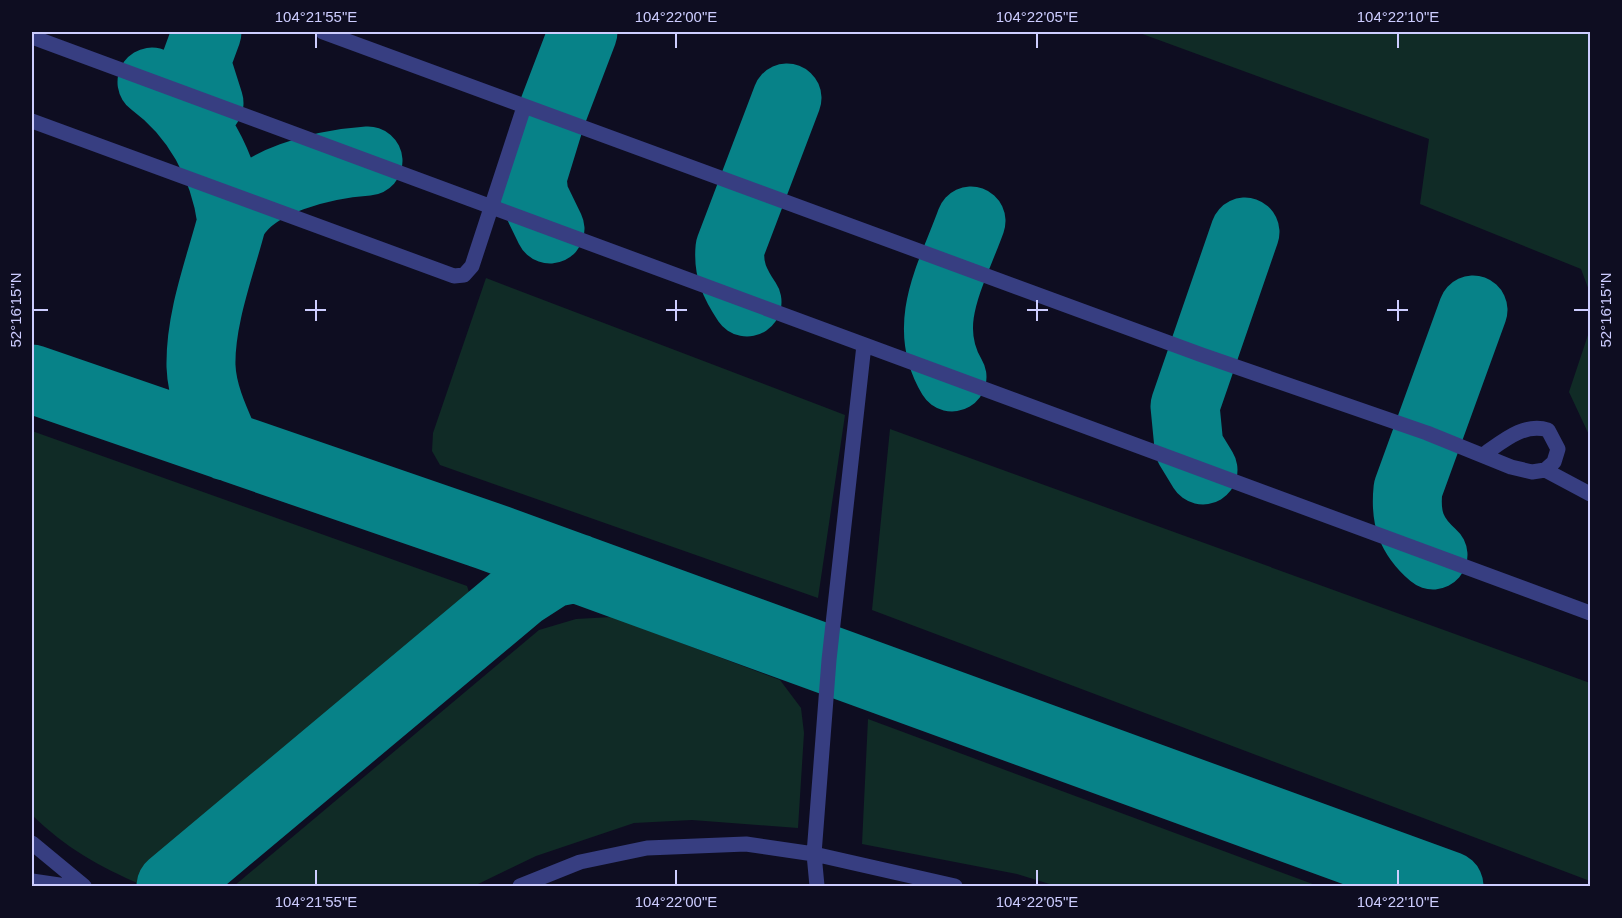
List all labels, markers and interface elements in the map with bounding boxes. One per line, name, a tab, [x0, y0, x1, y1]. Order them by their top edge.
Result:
text: 104°21'55"E	[275, 8, 357, 25]
text: 104°22'00"E	[635, 8, 717, 25]
text: 104°22'05"E	[996, 8, 1078, 25]
text: 104°22'10"E	[1357, 8, 1439, 25]
text: 52°16'15"N	[7, 272, 24, 348]
text: 52°16'15"N	[1597, 272, 1614, 348]
text: 104°21'55"E	[275, 893, 357, 910]
text: 104°22'00"E	[635, 893, 717, 910]
text: 104°22'05"E	[996, 893, 1078, 910]
text: 104°22'10"E	[1357, 893, 1439, 910]

